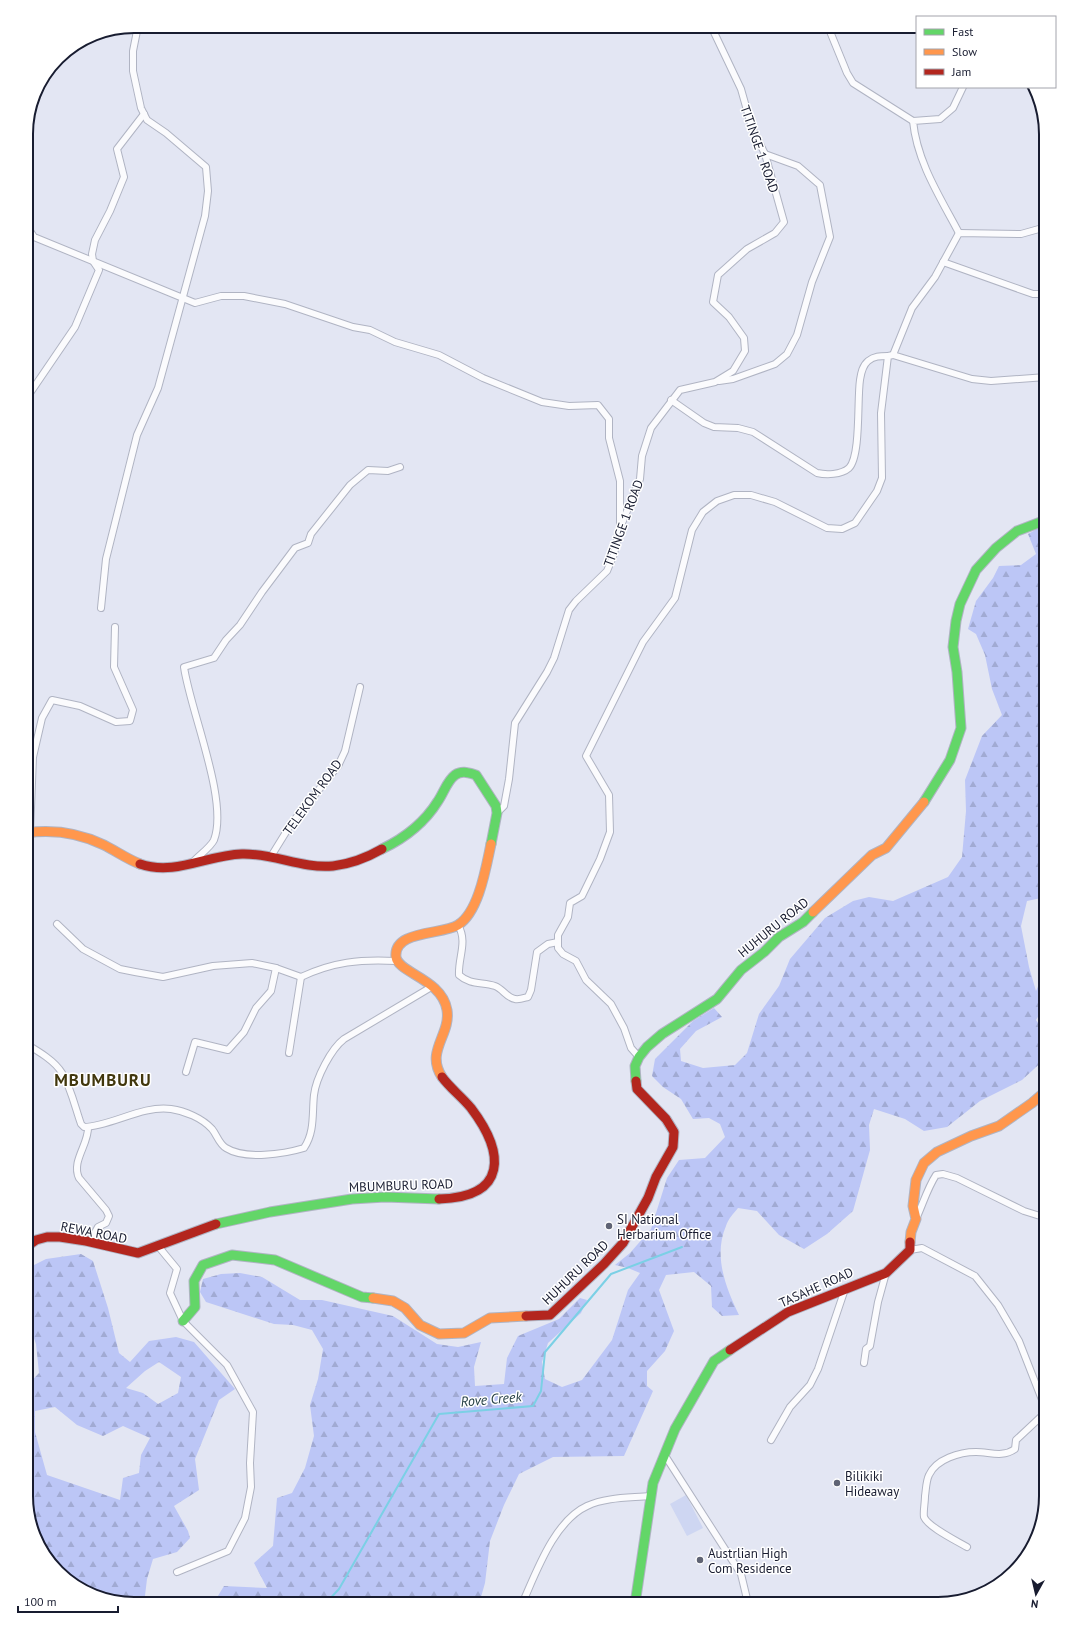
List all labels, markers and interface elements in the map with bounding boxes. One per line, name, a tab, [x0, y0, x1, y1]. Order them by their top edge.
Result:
legend	[916, 16, 1056, 88]
text: Fast	[952, 24, 973, 39]
text: Slow	[952, 44, 977, 59]
text: Jam	[951, 64, 971, 79]
street label: TITINGE 1 ROAD	[737, 103, 782, 195]
street label: TITINGE 1 ROAD	[600, 477, 647, 569]
street label: TELEKOM ROAD	[279, 756, 346, 839]
street label: HUHURU ROAD	[735, 894, 812, 961]
district label: MBUMBURU	[54, 1069, 152, 1091]
street label: MBUMBURU ROAD	[349, 1175, 453, 1196]
place label: SI National Herbarium Office	[617, 1211, 711, 1243]
street label: REWA ROAD	[59, 1218, 129, 1247]
marker: SI National Herbarium Office	[604, 1221, 614, 1231]
street label: HUHURU ROAD	[539, 1236, 612, 1308]
street label: TASAHE ROAD	[776, 1264, 856, 1311]
water label: Rove Creek	[460, 1387, 523, 1411]
place label: Bilikiki Hideaway	[845, 1468, 899, 1500]
marker: Bilikiki Hideaway	[832, 1478, 842, 1488]
place label: Austrlian High Com Residence	[708, 1545, 792, 1577]
marker: Austrlian High Com Residence	[695, 1555, 705, 1565]
north arrow	[1016, 1574, 1056, 1614]
scale bar	[18, 1588, 118, 1614]
text: 100 m	[24, 1594, 57, 1609]
text: N	[1030, 1596, 1039, 1611]

